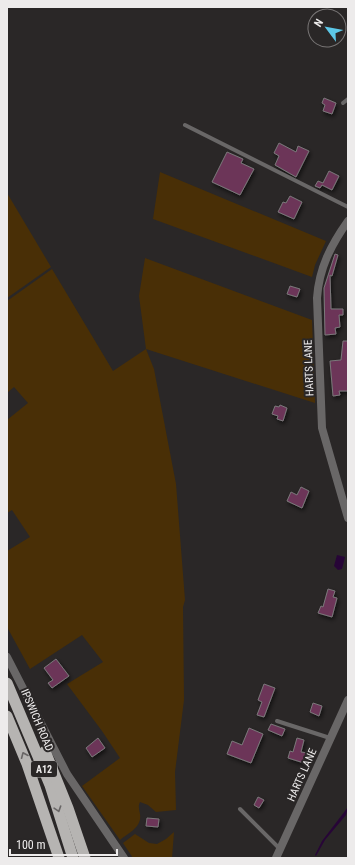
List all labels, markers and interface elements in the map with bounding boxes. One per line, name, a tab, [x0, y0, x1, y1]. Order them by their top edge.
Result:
north arrow	[307, 8, 347, 48]
text: N	[312, 16, 326, 29]
street label: HARTS LANE	[301, 339, 316, 396]
street label: IPSWICH ROAD	[18, 687, 56, 753]
street label: HARTS LANE	[285, 746, 320, 803]
one-way arrow	[21, 752, 29, 759]
road number: A12	[31, 761, 57, 777]
one-way arrow	[54, 806, 62, 813]
scale bar	[10, 831, 117, 857]
text: 100 m	[16, 838, 46, 852]

